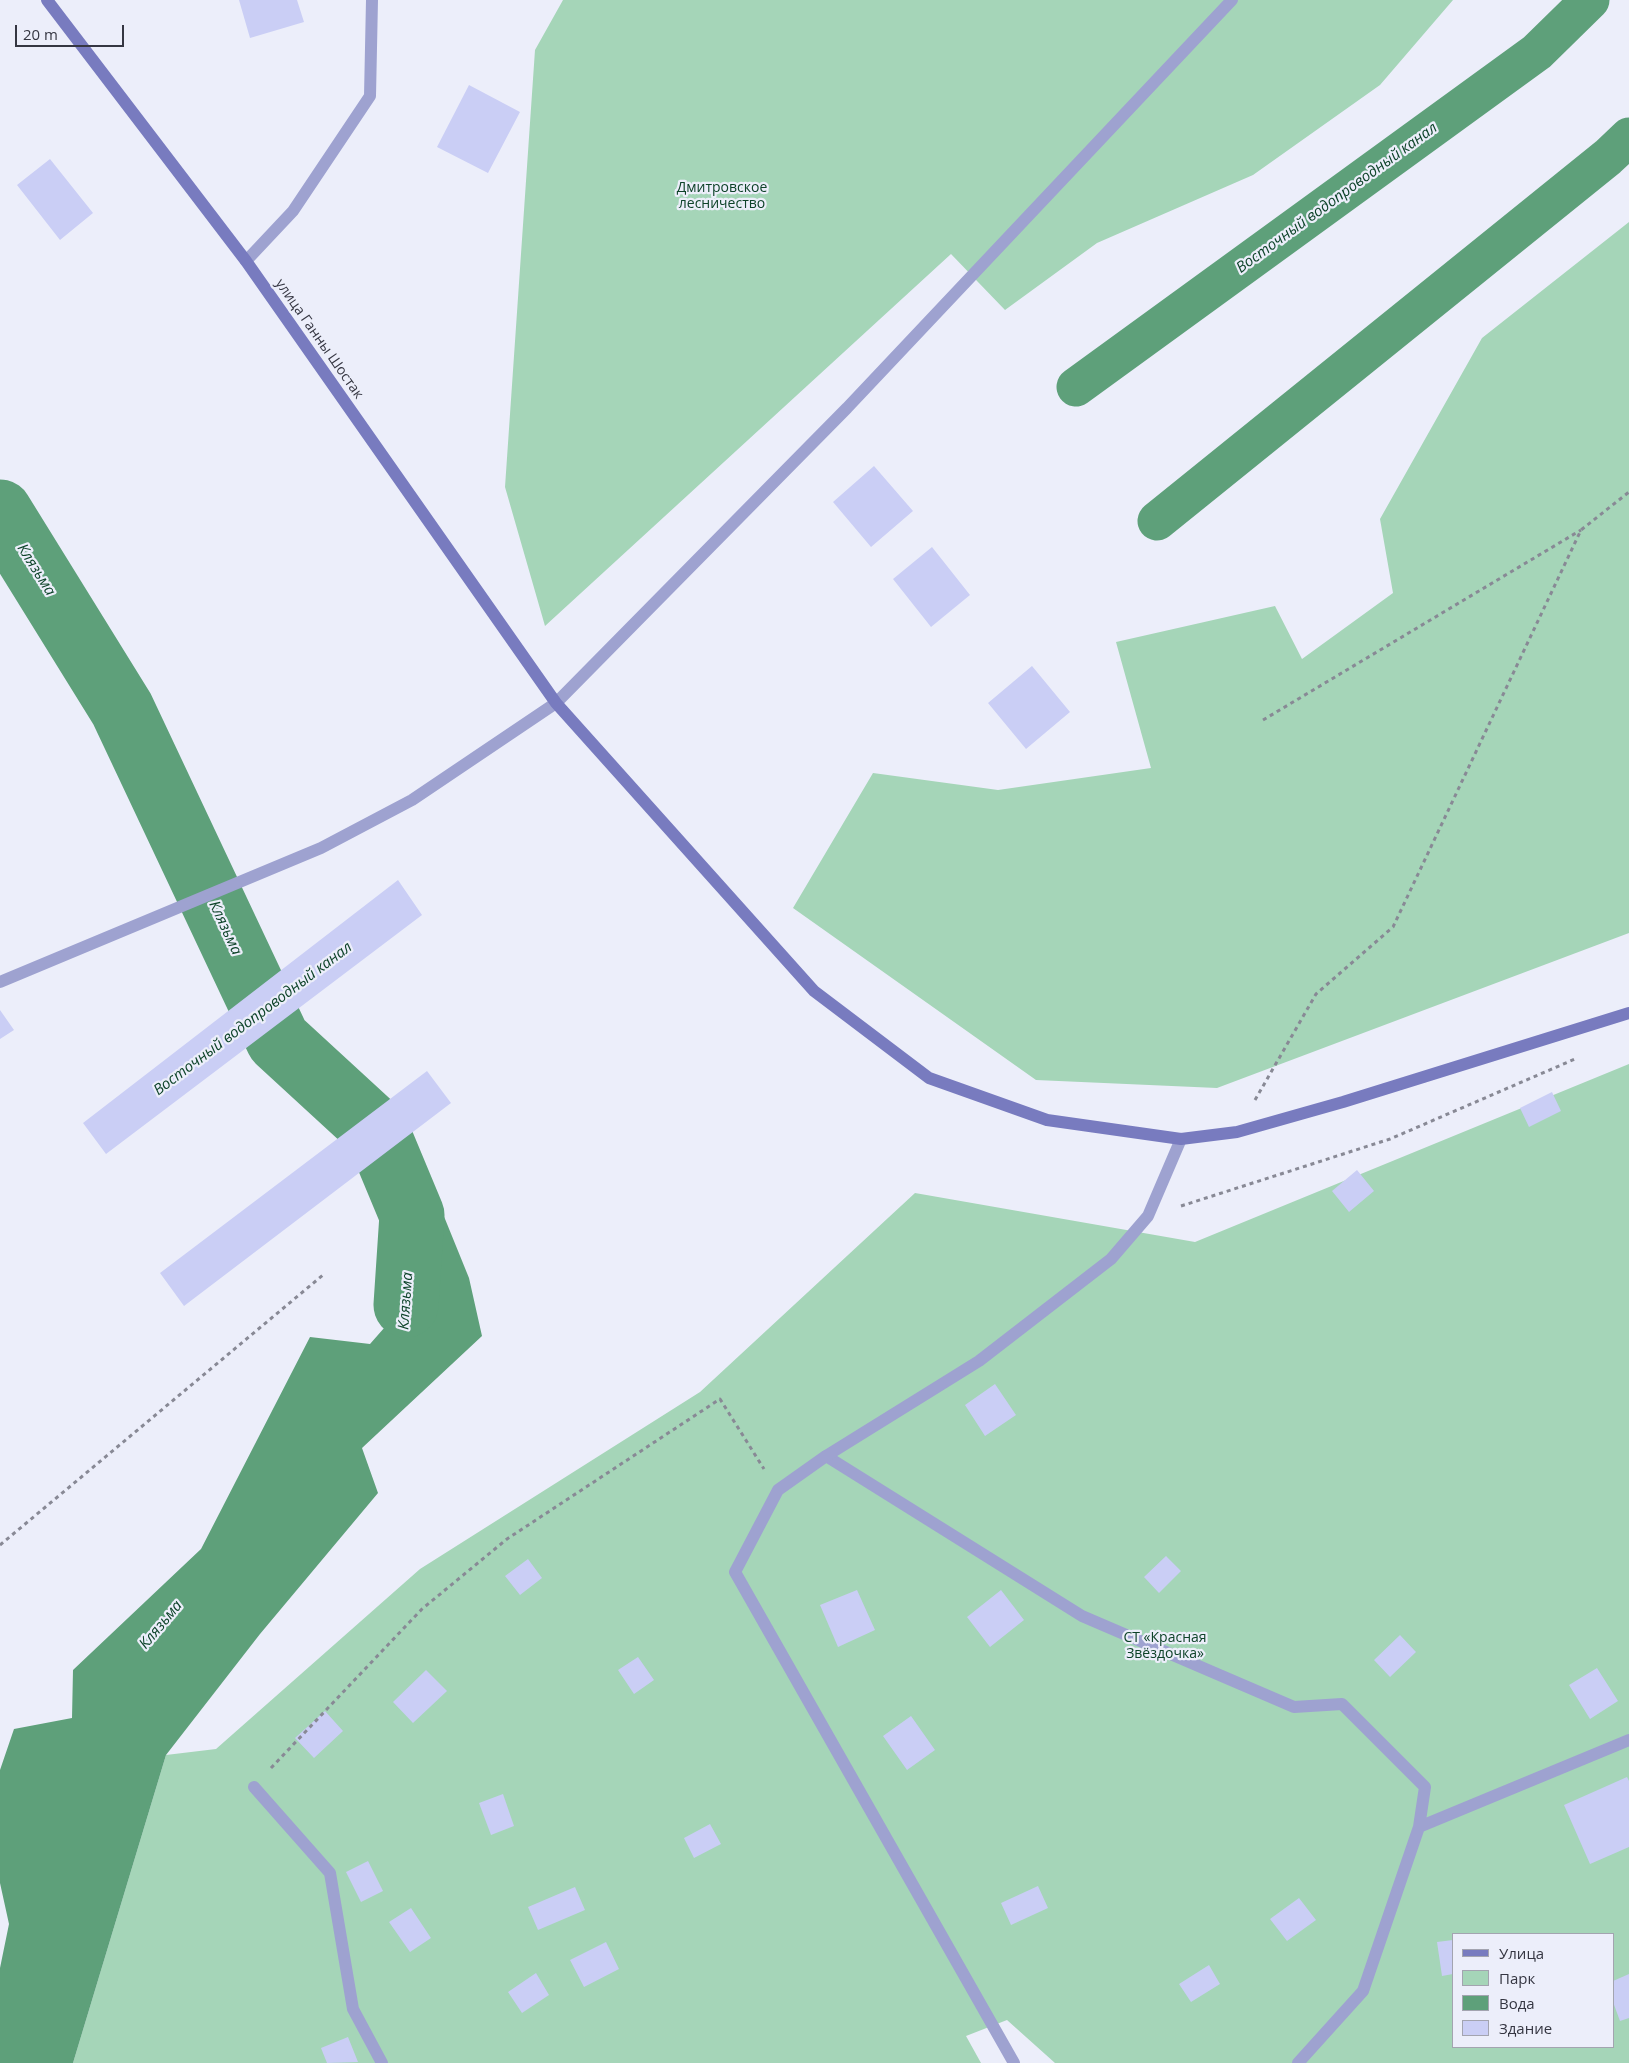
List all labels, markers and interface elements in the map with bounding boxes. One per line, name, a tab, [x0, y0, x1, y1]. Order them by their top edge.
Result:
scale bar	[18, 15, 126, 47]
text: 20 m	[23, 24, 58, 44]
water label: Восточный водопроводный канал	[1233, 119, 1441, 277]
park label: Дмитровское лесничество	[677, 180, 767, 212]
street label: улица Ганны Шостак	[271, 276, 367, 402]
water label: Клязьма	[13, 541, 59, 599]
water label: Клязьма	[205, 898, 245, 958]
water label: Восточный водопроводный канал	[150, 938, 356, 1100]
water label: Клязьма	[395, 1272, 417, 1330]
water label: Клязьма	[136, 1597, 186, 1653]
park label: СТ «Красная Звёздочка»	[1123, 1630, 1207, 1662]
legend	[1452, 1933, 1614, 2048]
text: Улица	[1499, 1943, 1544, 1963]
text: Парк	[1499, 1968, 1535, 1988]
text: Вода	[1499, 1993, 1535, 2013]
text: Здание	[1499, 2018, 1552, 2038]

